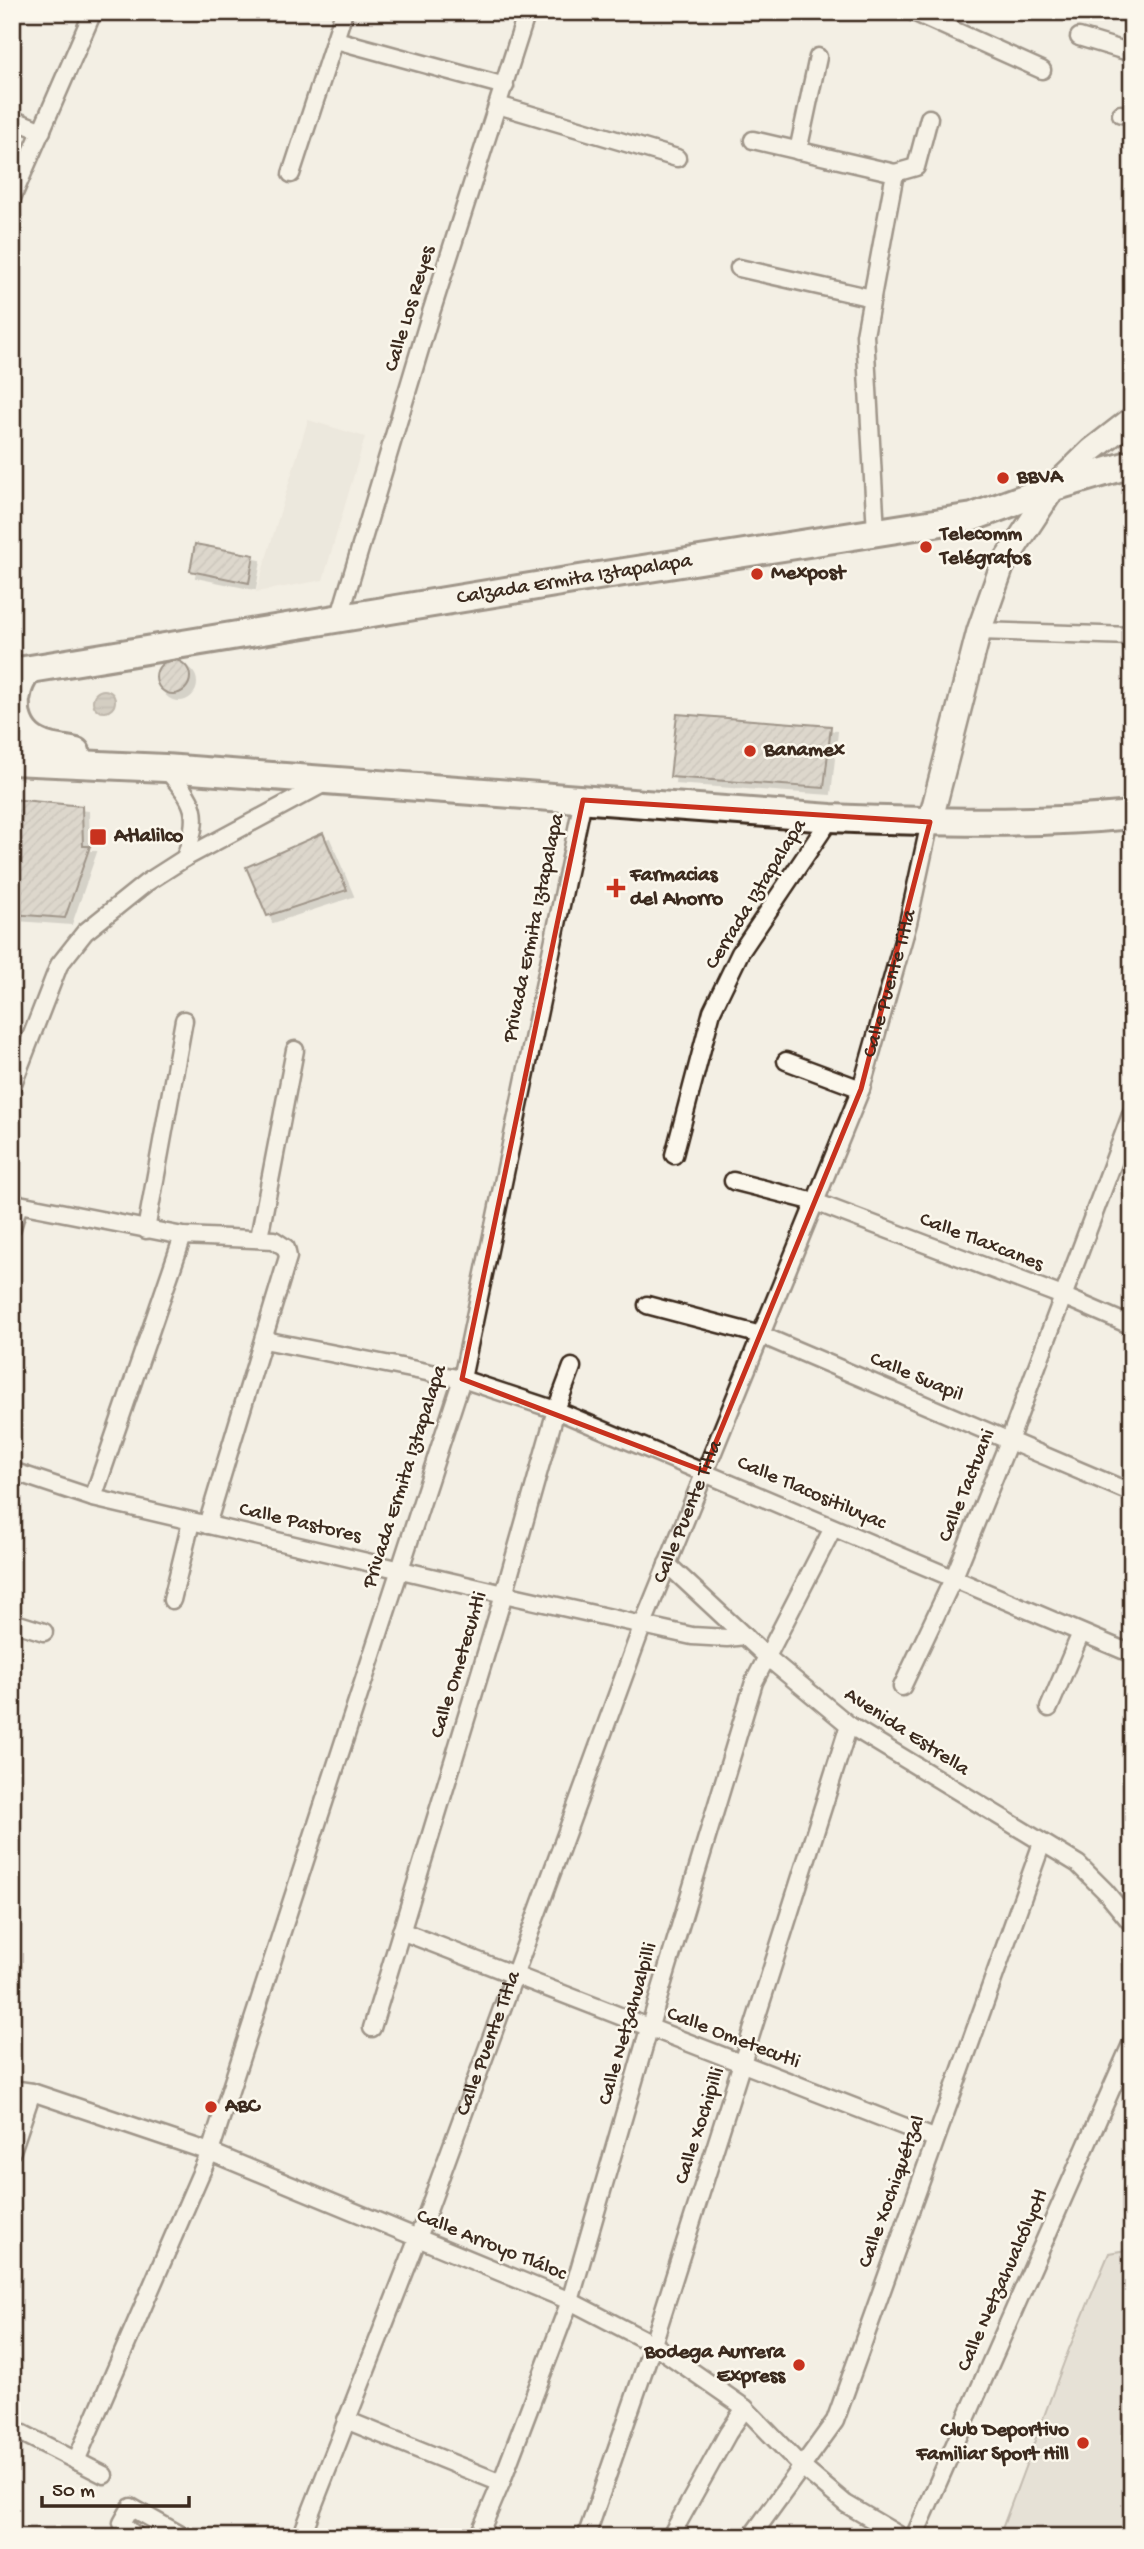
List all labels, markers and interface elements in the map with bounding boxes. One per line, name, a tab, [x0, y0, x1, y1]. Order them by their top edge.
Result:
street label: Calle Los Reyes	[380, 242, 442, 375]
place label: BBVA	[1016, 466, 1064, 491]
marker: BBVA	[995, 470, 1011, 486]
place label: Telecomm Telégrafos	[938, 523, 1032, 572]
marker: Telecomm Telégrafos	[918, 539, 934, 555]
street label: Calzada Ermita Iztapalapa	[455, 549, 695, 611]
place label: Mexpost	[771, 562, 847, 587]
marker: Mexpost	[749, 566, 765, 582]
place label: Banamex	[763, 739, 846, 764]
marker: Banamex	[742, 743, 758, 759]
street label: Privada Ermita Iztapalapa	[498, 810, 572, 1046]
street label: Cerrada Iztapalapa	[701, 814, 814, 975]
place label: Atlalilco	[113, 825, 183, 850]
marker: Atlalilco	[88, 827, 108, 847]
place label: Farmacias del Ahorro	[629, 864, 723, 913]
marker: Farmacias del Ahorro	[608, 880, 624, 896]
street label: Calle Puente Titla	[858, 906, 923, 1061]
street label: Calle Tlaxcanes	[915, 1208, 1048, 1279]
street label: Calle Suapil	[866, 1347, 966, 1409]
street label: Privada Ermita Iztapalapa	[358, 1361, 454, 1593]
street label: Calle Tactuani	[934, 1426, 1002, 1546]
street label: Calle Puente Titla	[648, 1435, 729, 1587]
street label: Calle Tlacositiluyac	[733, 1451, 890, 1537]
street label: Calle Pastores	[237, 1498, 365, 1550]
street label: Calle Ometecuhtli	[426, 1589, 494, 1741]
street label: Avenida Estrella	[839, 1683, 975, 1784]
street label: Calle Netzahualpilli	[594, 1940, 664, 2108]
street label: Calle Puente Titla	[451, 1967, 528, 2120]
street label: Calle Ometecutli	[663, 2002, 803, 2076]
street label: Calle Xochipilli	[670, 2064, 732, 2188]
place label: ABC	[224, 2095, 261, 2120]
marker: ABC	[203, 2099, 219, 2115]
street label: Calle Xochiquétzal	[854, 2112, 932, 2272]
street label: Calle Netzahualcólyotl	[953, 2186, 1055, 2376]
street label: Calle Arroyo Tláloc	[412, 2205, 570, 2288]
place label: Bodega Aurrera Express	[644, 2341, 786, 2390]
marker: Bodega Aurrera Express	[791, 2357, 807, 2373]
place label: Club Deportivo Familiar Sport Hill	[915, 2419, 1069, 2468]
marker: Club Deportivo Familiar Sport Hill	[1075, 2435, 1091, 2451]
scale bar	[42, 2465, 189, 2509]
text: 50 m	[52, 2480, 95, 2505]

